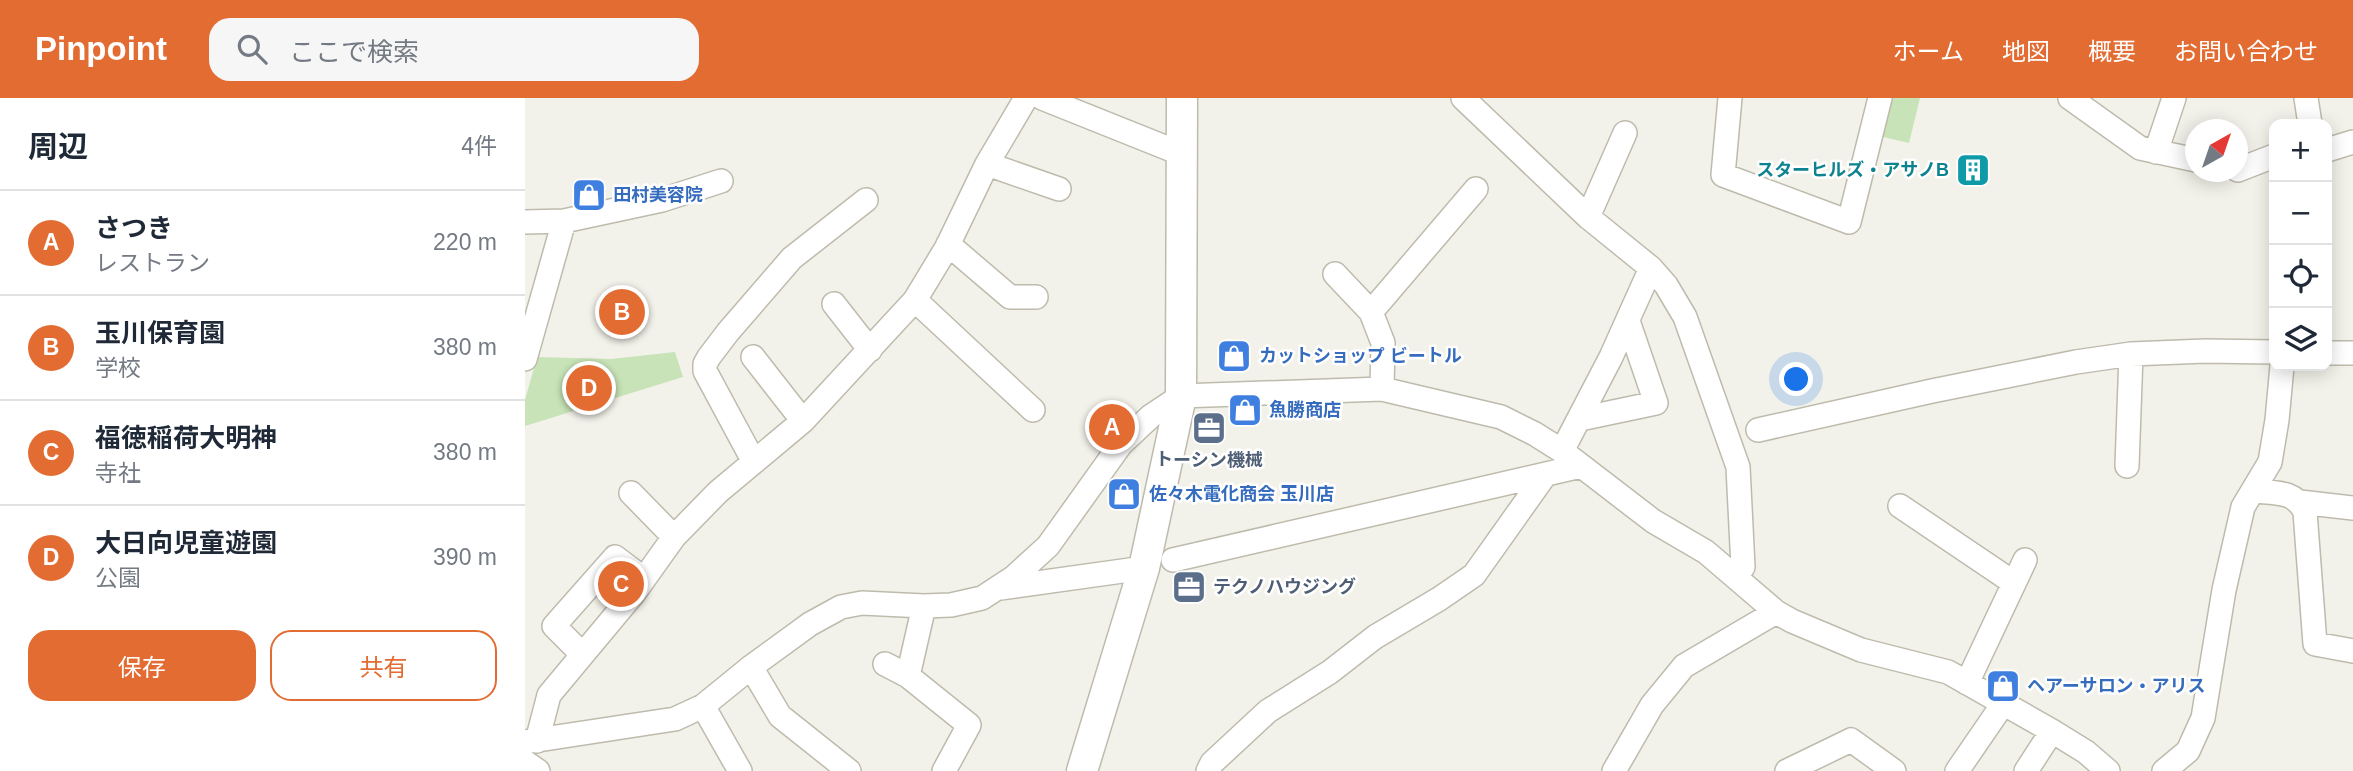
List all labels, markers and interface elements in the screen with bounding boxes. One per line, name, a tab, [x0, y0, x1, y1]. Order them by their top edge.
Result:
search box	[209, 18, 699, 81]
text: Pinpoint	[35, 30, 167, 67]
icon: search	[233, 30, 271, 68]
text: ここで検索	[289, 37, 419, 67]
text: ホーム	[1893, 38, 1964, 65]
text: 地図	[2002, 38, 2050, 65]
text: 概要	[2088, 38, 2136, 65]
text: お問い合わせ	[2174, 38, 2318, 65]
north arrow	[2185, 119, 2248, 182]
map controls	[2269, 119, 2332, 371]
button: +	[2269, 119, 2332, 182]
text: 周辺	[28, 130, 88, 163]
text: 4件	[461, 133, 497, 159]
building icon: スターヒルズ・アサノB	[1954, 151, 1992, 189]
place label: スターヒルズ・アサノB	[1756, 160, 1949, 180]
shop icon: 田村美容院	[570, 176, 608, 214]
button: −	[2269, 182, 2332, 245]
place label: 田村美容院	[613, 185, 703, 205]
text: さつき	[95, 213, 173, 243]
text: A	[43, 229, 59, 255]
text: 220 m	[433, 229, 497, 255]
button: locate	[2269, 245, 2332, 308]
text: レストラン	[95, 250, 210, 276]
pin: B	[599, 286, 645, 338]
button: layers	[2269, 308, 2332, 371]
text: 玉川保育園	[95, 318, 225, 348]
text: B	[43, 334, 59, 360]
text: 380 m	[433, 334, 497, 360]
shop icon: カットショップ ビートル	[1215, 337, 1253, 375]
place label: カットショップ ビートル	[1259, 346, 1462, 366]
text: 学校	[95, 355, 141, 381]
pin: D	[566, 362, 612, 414]
your location	[1779, 362, 1813, 396]
shop icon: 魚勝商店	[1226, 391, 1264, 429]
place label: 魚勝商店	[1269, 399, 1341, 420]
pin: A	[1089, 401, 1135, 453]
office icon: トーシン機械	[1190, 409, 1228, 447]
text: 福徳稲荷大明神	[95, 423, 277, 453]
text: C	[43, 439, 59, 465]
text: 380 m	[433, 439, 497, 465]
place label: トーシン機械	[1155, 450, 1263, 470]
text: 寺社	[95, 460, 141, 486]
shop icon: 佐々木電化商会 玉川店	[1105, 475, 1143, 513]
place label: 佐々木電化商会 玉川店	[1149, 484, 1334, 504]
text: 大日向児童遊園	[95, 528, 277, 558]
text: D	[43, 544, 59, 570]
text: 390 m	[433, 544, 497, 570]
pin: C	[598, 558, 644, 610]
text: 公園	[95, 565, 141, 591]
office icon: テクノハウジング	[1170, 568, 1208, 606]
place label: テクノハウジング	[1213, 577, 1356, 597]
button: 保存	[28, 630, 256, 701]
button: 共有	[270, 630, 497, 701]
shop icon: ヘアーサロン・アリス	[1984, 667, 2022, 705]
place label: ヘアーサロン・アリス	[2027, 676, 2206, 696]

